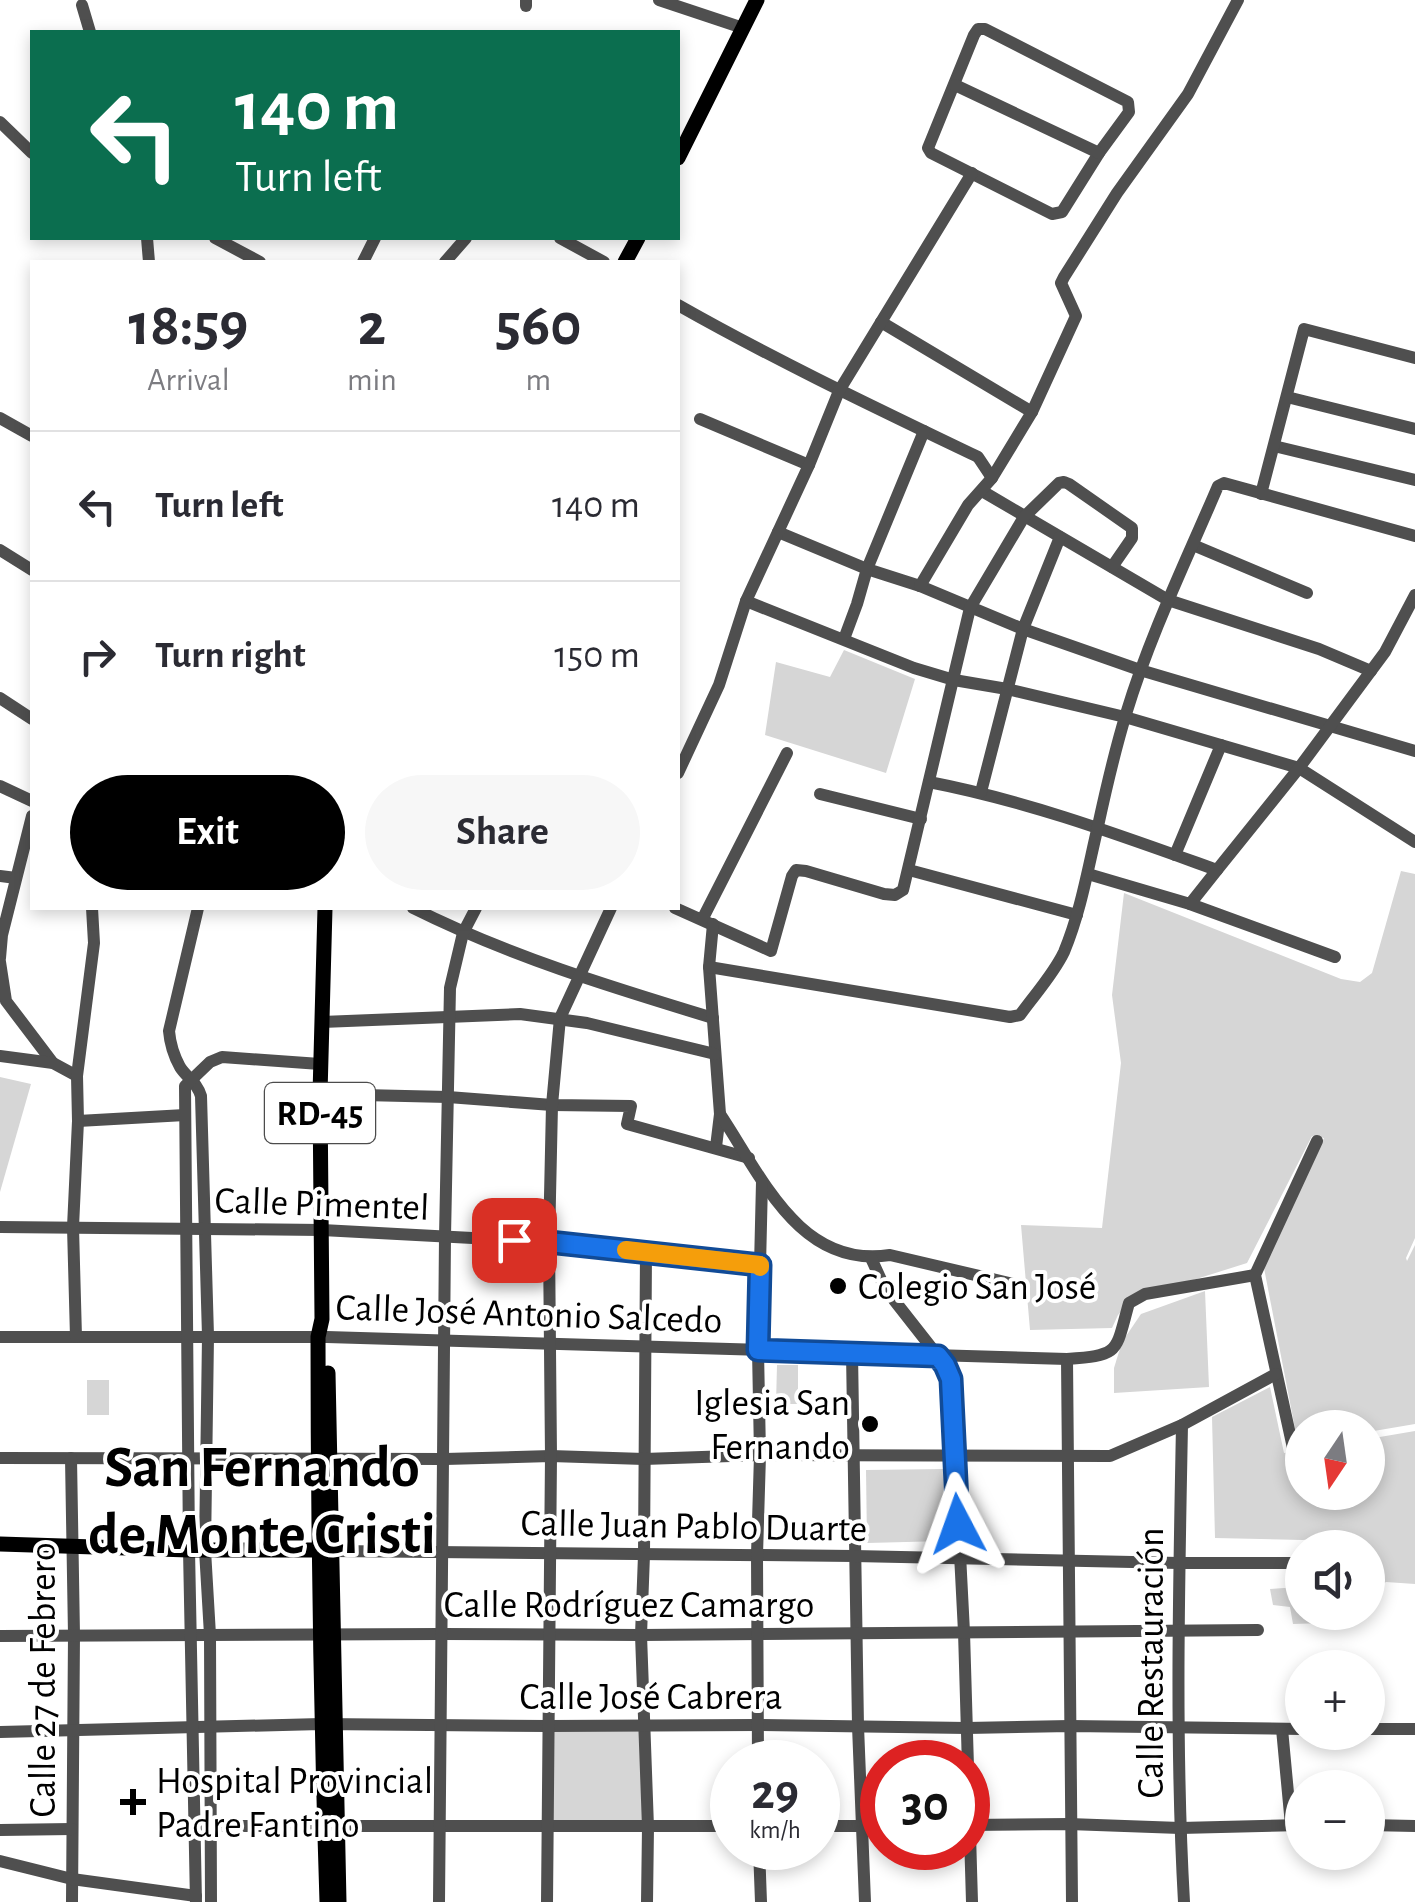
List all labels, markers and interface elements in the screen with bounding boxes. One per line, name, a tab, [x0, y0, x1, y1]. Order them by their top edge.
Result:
icon: left	[70, 70, 200, 200]
text: 140 m	[235, 73, 399, 143]
text: Turn left	[235, 155, 382, 200]
text: 18:59	[129, 296, 248, 356]
text: 2	[358, 296, 386, 356]
text: 560	[495, 296, 581, 356]
text: Arrival	[147, 364, 230, 396]
text: min	[347, 364, 397, 396]
text: m	[526, 364, 551, 396]
icon: left	[70, 479, 125, 534]
text: Turn left	[155, 487, 283, 525]
text: 140 m	[552, 487, 640, 525]
icon: right	[70, 629, 125, 684]
text: Turn right	[155, 637, 305, 675]
text: 150 m	[554, 637, 640, 675]
button: Exit	[70, 775, 345, 890]
button: Share	[365, 775, 640, 890]
road number: RD-45	[265, 1083, 375, 1143]
street label: Calle Pimentel	[214, 1182, 430, 1228]
pin	[472, 1198, 557, 1283]
icon: arrive	[487, 1213, 542, 1268]
place label: Colegio San José	[858, 1269, 1096, 1307]
marker: Colegio San José	[827, 1275, 849, 1297]
street label: Calle José Antonio Salcedo	[335, 1289, 723, 1341]
place label: Iglesia San Fernando	[694, 1385, 850, 1467]
north arrow	[1285, 1410, 1385, 1510]
map controls	[1285, 1410, 1385, 1870]
marker: Iglesia San Fernando	[859, 1413, 881, 1435]
district label: San Fernando de Monte Cristi	[88, 1440, 436, 1565]
position arrow	[906, 1472, 1010, 1576]
street label: Calle Juan Pablo Duarte	[520, 1505, 867, 1549]
street label: Calle Restauración	[1133, 1528, 1171, 1798]
button: sound	[1285, 1530, 1385, 1630]
street label: Calle 27 de Febrero	[25, 1542, 63, 1818]
street label: Calle Rodríguez Camargo	[444, 1587, 814, 1625]
button: +	[1285, 1650, 1385, 1750]
street label: Calle José Cabrera	[519, 1679, 783, 1717]
speed limit sign: 30	[860, 1740, 990, 1870]
place label: Hospital Provincial Padre Fantino	[156, 1763, 433, 1845]
text: 29	[751, 1768, 799, 1818]
button: −	[1285, 1770, 1385, 1870]
marker: Hospital Provincial Padre Fantino	[120, 1789, 146, 1815]
text: km/h	[749, 1818, 801, 1843]

